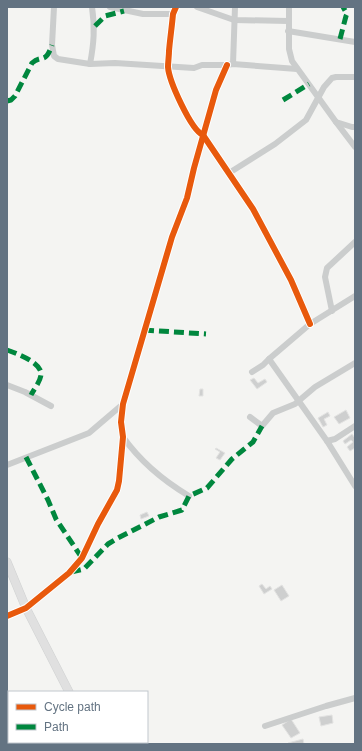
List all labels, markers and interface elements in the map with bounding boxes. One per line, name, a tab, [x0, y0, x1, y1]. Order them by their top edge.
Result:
legend	[8, 691, 148, 743]
text: Cycle path	[44, 700, 101, 714]
text: Path	[44, 720, 69, 734]

